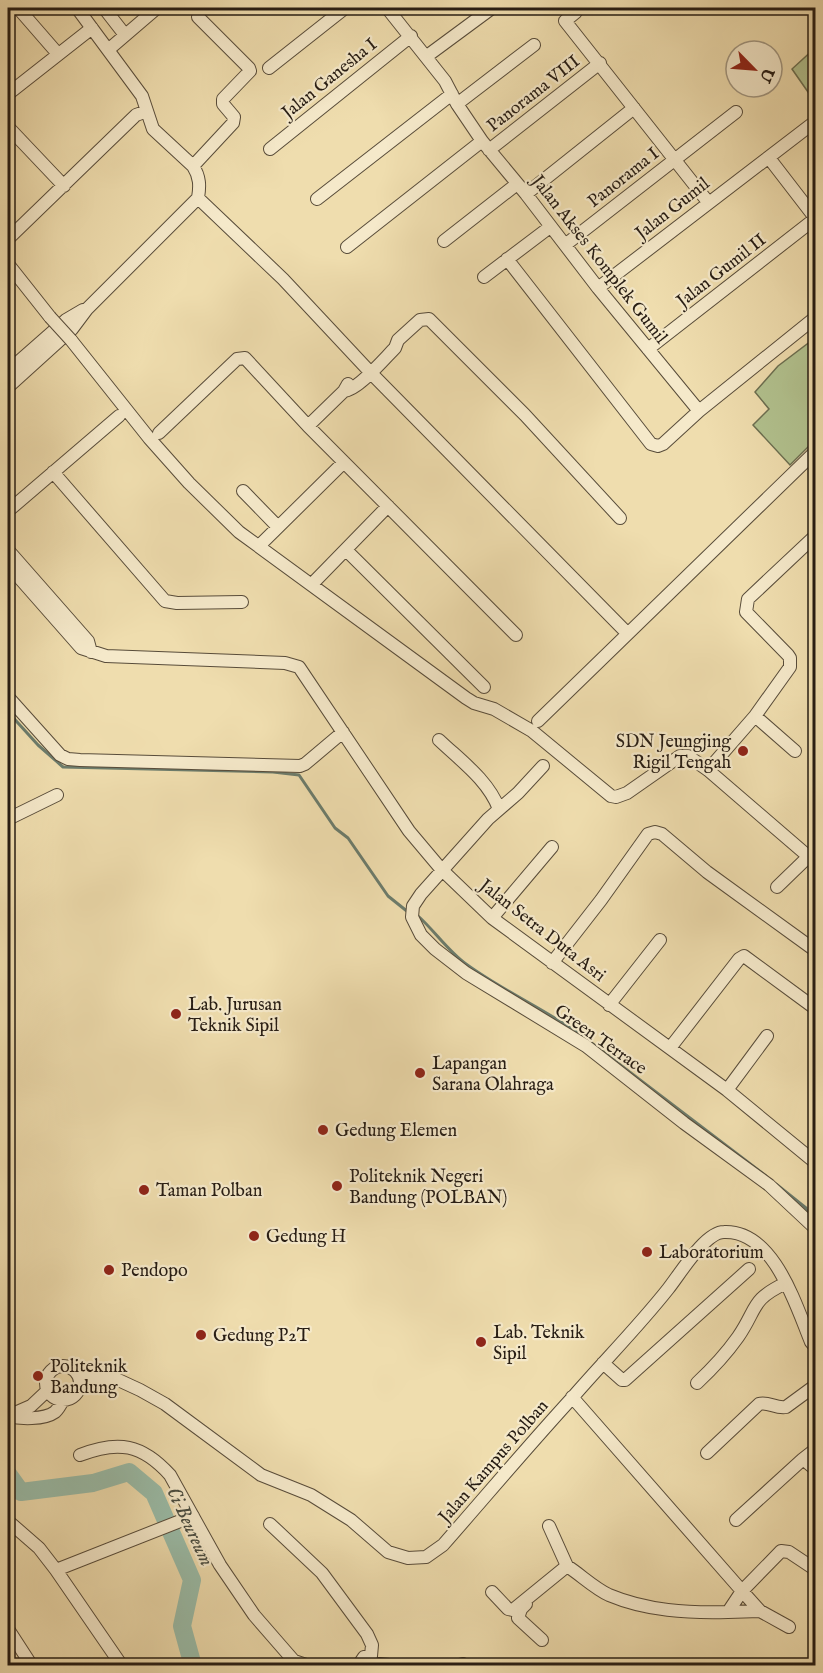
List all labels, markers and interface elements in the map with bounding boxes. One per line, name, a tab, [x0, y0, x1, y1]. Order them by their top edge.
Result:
street label: Jalan Ganesha I	[276, 34, 383, 126]
north arrow	[724, 39, 784, 99]
street label: Panorama VIII	[483, 50, 585, 138]
text: U	[754, 63, 778, 85]
street label: Panorama I	[583, 143, 665, 213]
street label: Jalan Akses Komplek Gumil	[525, 169, 672, 349]
street label: Jalan Gumil	[630, 173, 715, 247]
street label: Jalan Gumil II	[671, 229, 772, 315]
place label: SDN Jeungjing Rigil Tengah	[616, 731, 731, 775]
marker: SDN Jeungjing Rigil Tengah	[736, 744, 750, 758]
street label: Jalan Setra Duta Asri	[473, 873, 610, 988]
place label: Lab. Jurusan Teknik Sipil	[188, 994, 282, 1038]
street label: Green Terrace	[549, 1000, 651, 1081]
marker: Lab. Jurusan Teknik Sipil	[169, 1007, 183, 1021]
place label: Lapangan Sarana Olahraga	[432, 1053, 554, 1097]
marker: Lapangan Sarana Olahraga	[413, 1066, 427, 1080]
place label: Gedung Elemen	[335, 1120, 457, 1143]
marker: Gedung Elemen	[316, 1123, 330, 1137]
place label: Politeknik Negeri Bandung (POLBAN)	[349, 1166, 507, 1210]
marker: Politeknik Negeri Bandung (POLBAN)	[330, 1179, 344, 1193]
place label: Taman Polban	[156, 1180, 263, 1203]
marker: Taman Polban	[137, 1183, 151, 1197]
place label: Gedung H	[266, 1226, 346, 1249]
marker: Gedung H	[247, 1229, 261, 1243]
place label: Laboratorium	[659, 1242, 764, 1265]
marker: Laboratorium	[640, 1245, 654, 1259]
place label: Pendopo	[121, 1260, 188, 1283]
marker: Pendopo	[102, 1263, 116, 1277]
place label: Lab. Teknik Sipil	[493, 1322, 585, 1366]
place label: Gedung P2T	[213, 1325, 310, 1348]
marker: Gedung P2T	[194, 1328, 208, 1342]
marker: Lab. Teknik Sipil	[474, 1335, 488, 1349]
place label: Politeknik Bandung	[50, 1356, 128, 1400]
marker: Politeknik Bandung	[31, 1369, 45, 1383]
street label: Jalan Kampus Polban	[433, 1395, 554, 1530]
water label: Ci Beureum	[161, 1483, 219, 1570]

